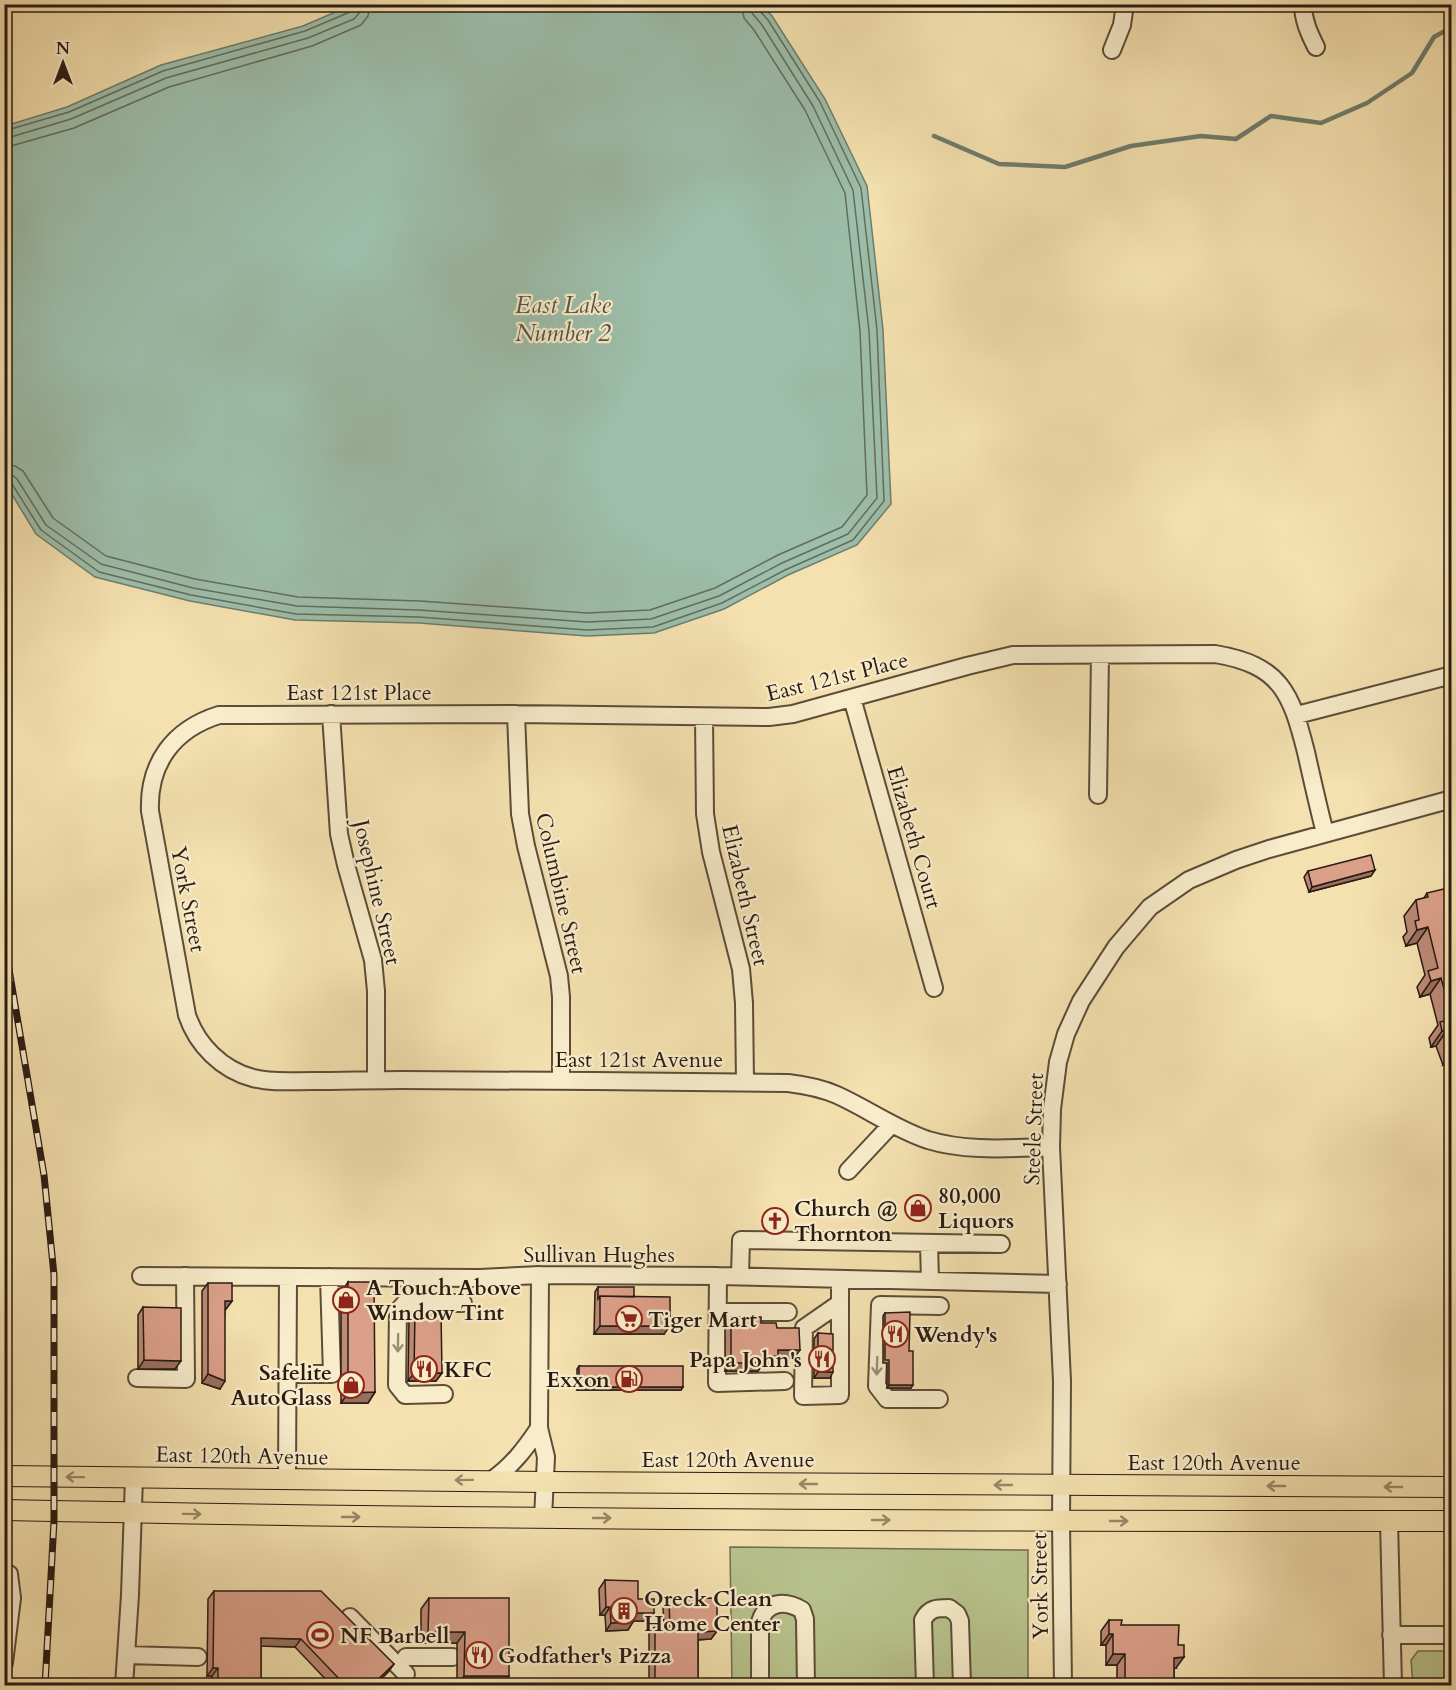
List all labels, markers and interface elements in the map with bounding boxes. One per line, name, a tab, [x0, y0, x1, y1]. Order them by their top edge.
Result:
north arrow	[33, 33, 93, 93]
text: N	[56, 38, 70, 60]
water label: East Lake Number 2	[515, 289, 612, 350]
street label: East 121st Place	[763, 645, 911, 709]
street label: East 121st Place	[286, 678, 432, 708]
street label: Elizabeth Court	[879, 762, 949, 912]
street label: Columbine Street	[528, 810, 594, 977]
street label: Josephine Street	[345, 814, 408, 968]
street label: Elizabeth Street	[714, 822, 776, 969]
street label: York Street	[163, 844, 213, 955]
street label: East 121st Avenue	[555, 1045, 723, 1075]
street label: Steele Street	[1017, 1072, 1051, 1186]
place label: 80,000 Liquors	[938, 1181, 1014, 1236]
shop icon: 80,000 Liquors	[903, 1193, 933, 1223]
place label: Church @ Thornton	[794, 1194, 898, 1249]
church icon: Church @ Thornton	[760, 1206, 790, 1236]
street label: Sullivan Hughes	[523, 1240, 675, 1270]
place label: A Touch Above Window Tint	[365, 1273, 521, 1328]
shop icon: A Touch Above Window Tint	[331, 1285, 361, 1315]
supermarket icon: Tiger Mart	[614, 1304, 644, 1334]
place label: Tiger Mart	[648, 1305, 757, 1335]
restaurant icon: Wendy's	[880, 1319, 910, 1349]
place label: Wendy's	[913, 1320, 997, 1350]
one-way arrow	[392, 1333, 404, 1353]
restaurant icon: Papa John's	[807, 1344, 837, 1374]
place label: Papa John's	[689, 1345, 802, 1375]
restaurant icon: KFC	[409, 1354, 439, 1384]
place label: KFC	[444, 1355, 492, 1385]
one-way arrow	[872, 1356, 883, 1376]
place label: Safelite AutoGlass	[230, 1358, 332, 1413]
fuel station icon: Exxon	[614, 1364, 644, 1394]
place label: Exxon	[546, 1365, 610, 1395]
shop icon: Safelite AutoGlass	[336, 1370, 366, 1400]
street label: East 120th Avenue	[155, 1439, 329, 1473]
street label: East 120th Avenue	[641, 1445, 815, 1475]
street label: East 120th Avenue	[1127, 1448, 1301, 1478]
one-way arrow	[66, 1471, 86, 1483]
one-way arrow	[455, 1475, 475, 1486]
one-way arrow	[798, 1478, 818, 1490]
one-way arrow	[993, 1479, 1013, 1491]
one-way arrow	[1267, 1480, 1287, 1492]
one-way arrow	[1384, 1481, 1404, 1493]
one-way arrow	[182, 1509, 202, 1520]
one-way arrow	[340, 1511, 360, 1523]
one-way arrow	[591, 1512, 611, 1524]
one-way arrow	[870, 1514, 890, 1526]
one-way arrow	[1109, 1515, 1129, 1527]
street label: York Street	[1024, 1532, 1056, 1640]
place label: Oreck Clean Home Center	[644, 1584, 780, 1639]
building icon: Oreck Clean Home Center	[609, 1596, 639, 1626]
sports icon: NF Barbell	[305, 1620, 335, 1650]
place label: NF Barbell	[340, 1621, 450, 1651]
restaurant icon: Godfather's Pizza	[464, 1640, 494, 1670]
place label: Godfather's Pizza	[498, 1641, 672, 1671]

